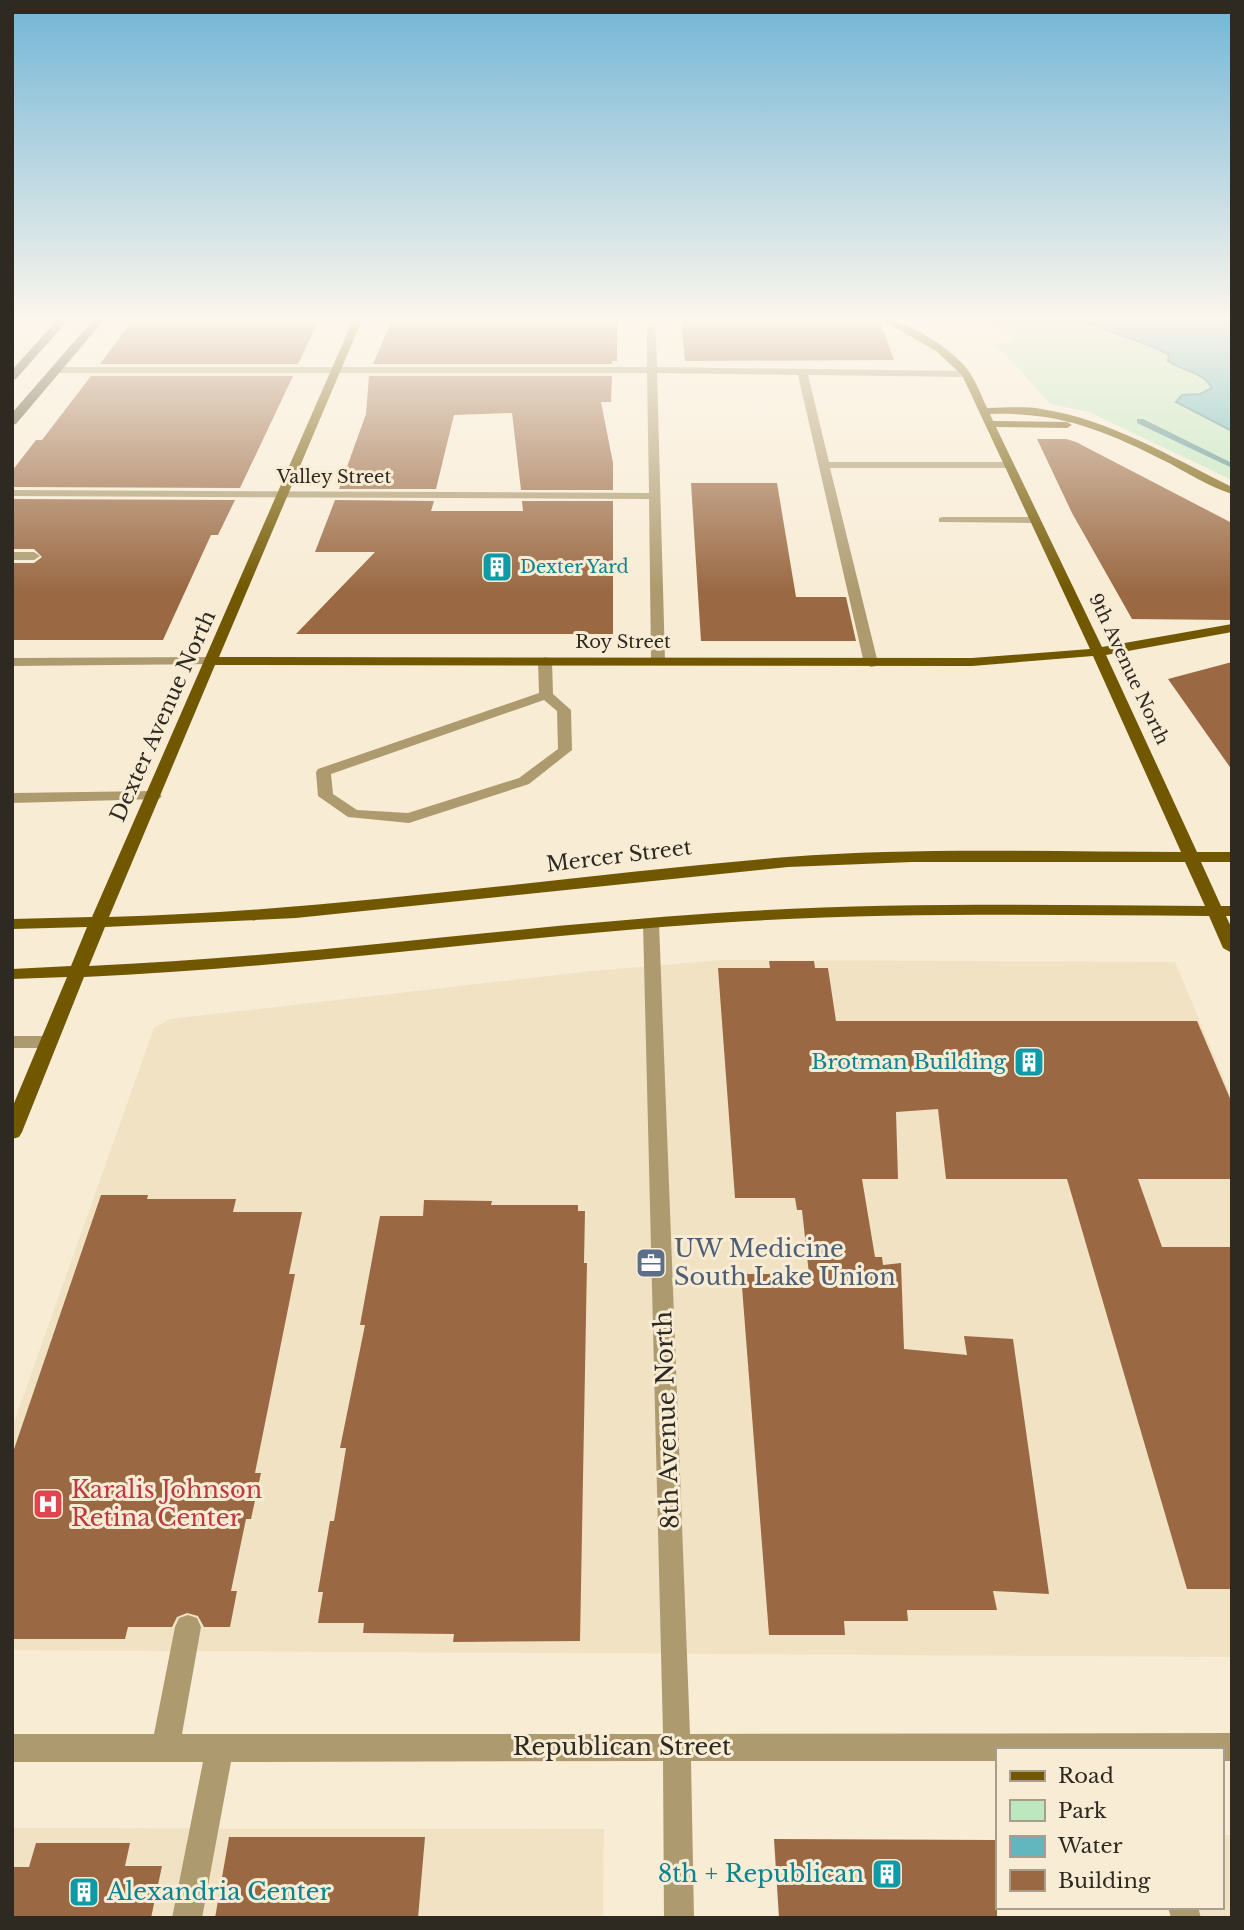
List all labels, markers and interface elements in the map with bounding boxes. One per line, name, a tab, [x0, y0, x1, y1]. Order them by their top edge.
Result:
street label: Valley Street	[276, 466, 391, 488]
building icon: Dexter Yard	[480, 550, 514, 584]
place label: Dexter Yard	[520, 556, 629, 578]
street label: 9th Avenue North	[1084, 590, 1174, 748]
street label: Dexter Avenue North	[105, 606, 221, 826]
street label: Roy Street	[575, 631, 671, 653]
street label: Mercer Street	[545, 834, 693, 878]
building icon: Brotman Building	[1012, 1045, 1046, 1079]
place label: Brotman Building	[811, 1049, 1006, 1075]
place label: UW Medicine South Lake Union	[674, 1234, 896, 1291]
office icon: UW Medicine South Lake Union	[634, 1246, 668, 1280]
street label: 8th Avenue North	[648, 1311, 685, 1529]
place label: Karalis Johnson Retina Center	[71, 1475, 262, 1532]
hospital icon: Karalis Johnson Retina Center	[31, 1487, 65, 1521]
street label: Republican Street	[513, 1732, 731, 1761]
legend	[996, 1748, 1223, 1909]
text: Road	[1058, 1763, 1114, 1789]
text: Park	[1058, 1798, 1107, 1824]
text: Water	[1057, 1833, 1122, 1859]
building icon: 8th + Republican	[870, 1857, 904, 1891]
place label: 8th + Republican	[658, 1859, 864, 1888]
text: Building	[1058, 1868, 1151, 1894]
building icon: Alexandria Center	[67, 1875, 101, 1909]
place label: Alexandria Center	[106, 1877, 331, 1906]

